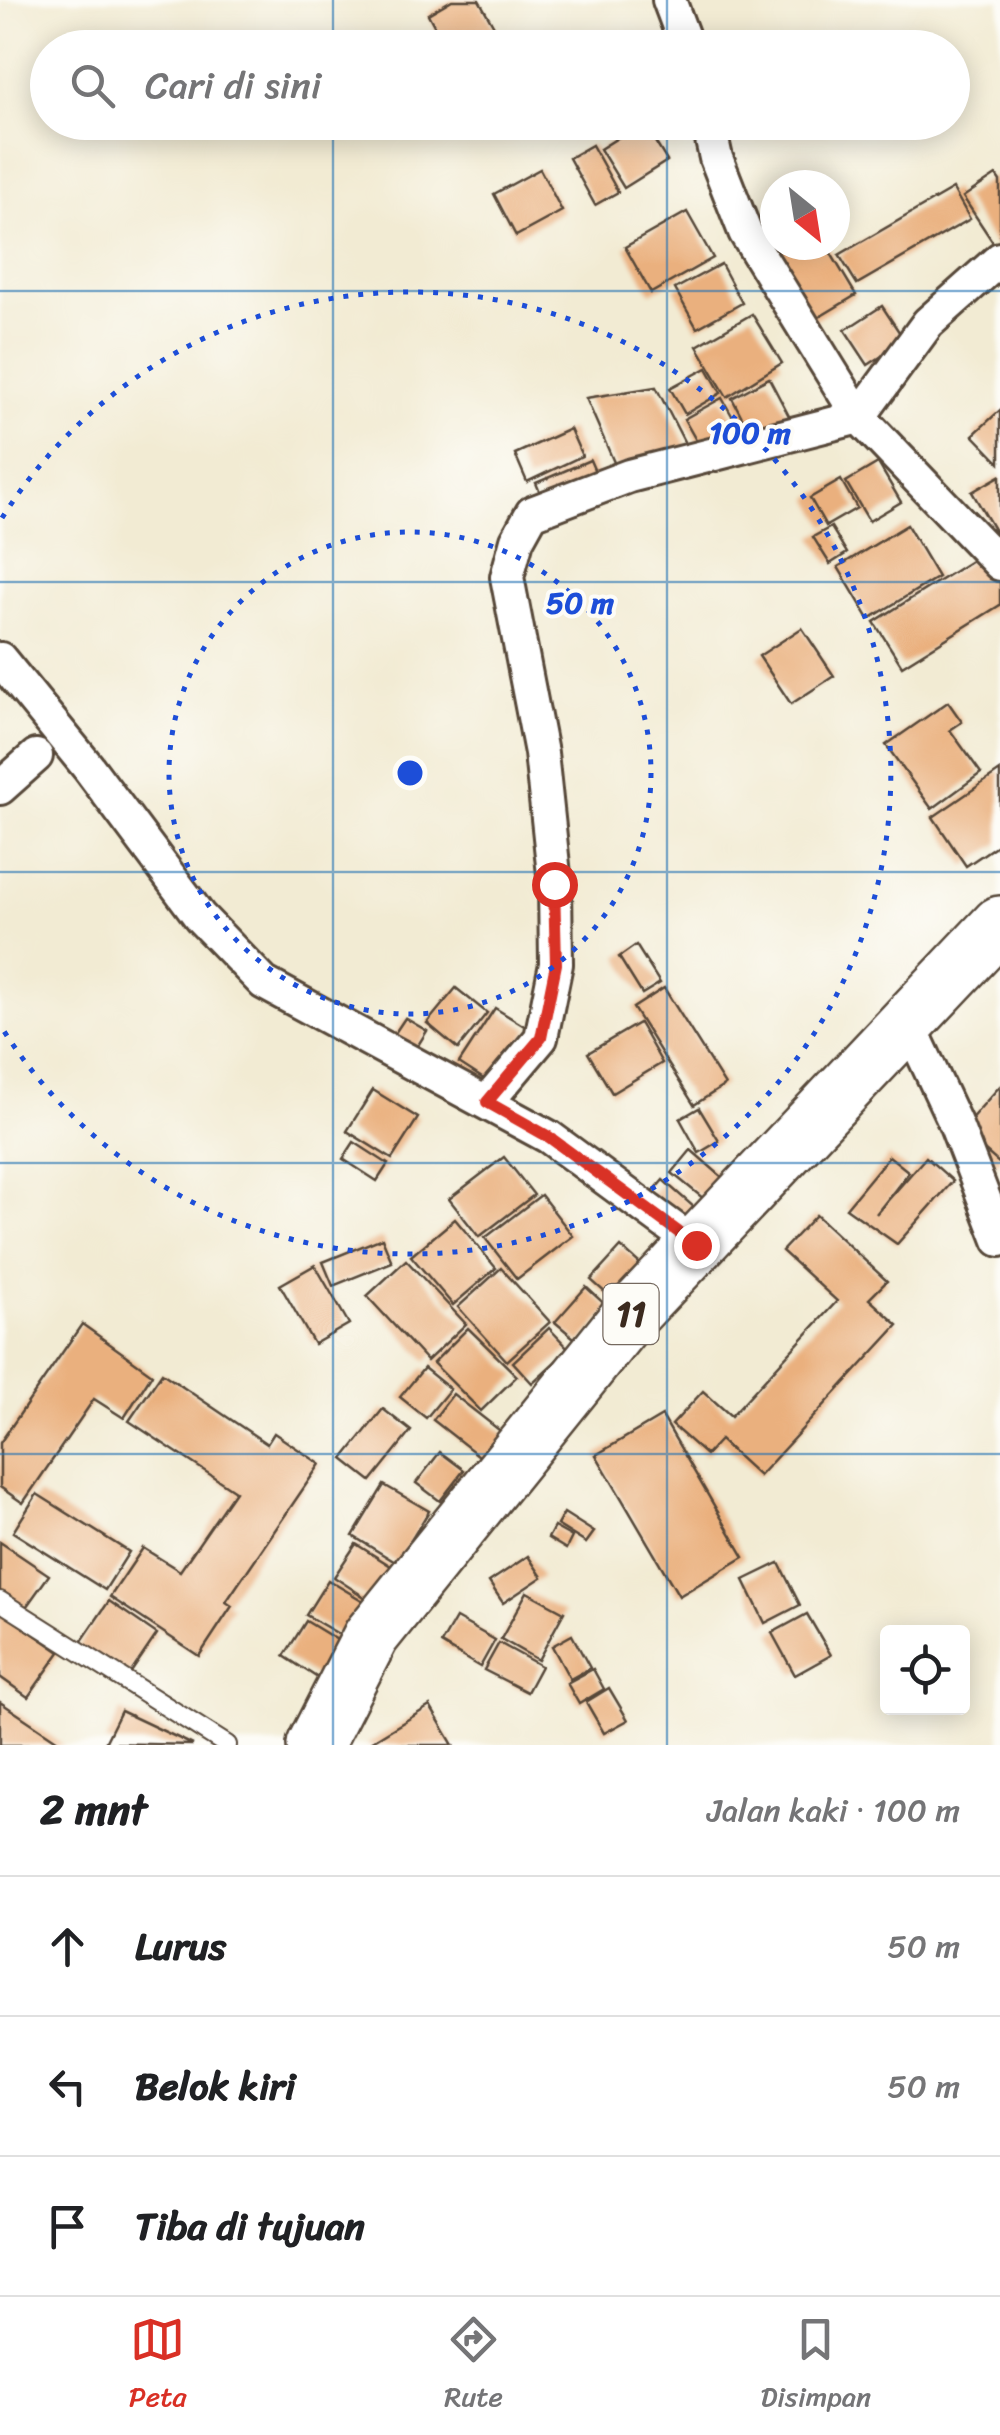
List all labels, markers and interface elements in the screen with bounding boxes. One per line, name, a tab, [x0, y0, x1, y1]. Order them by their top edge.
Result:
search box	[30, 30, 970, 140]
text: Cari di sini	[145, 52, 321, 119]
icon: search	[65, 58, 120, 113]
north arrow	[760, 170, 850, 260]
text: 100 m	[709, 406, 791, 460]
text: 50 m	[546, 576, 614, 630]
centre of rings	[392, 755, 428, 791]
route start	[532, 862, 578, 908]
route end	[674, 1223, 720, 1269]
road number: 11	[604, 1284, 658, 1344]
map controls	[880, 1625, 970, 1715]
button: locate	[880, 1625, 970, 1715]
text: 2 mnt	[40, 1773, 147, 1847]
text: Jalan kaki · 100 m	[707, 1782, 960, 1839]
text: Lurus	[135, 1913, 226, 1980]
text: 50 m	[887, 1918, 960, 1975]
icon: ahead	[40, 1919, 95, 1974]
text: Belok kiri	[135, 2053, 295, 2120]
text: 50 m	[887, 2058, 960, 2115]
icon: left	[40, 2059, 95, 2114]
text: Tiba di tujuan	[135, 2193, 365, 2260]
icon: arrive	[40, 2199, 95, 2254]
tab: Peta	[129, 2312, 187, 2421]
tab: Rute	[444, 2312, 503, 2421]
tab: Disimpan	[761, 2312, 871, 2421]

